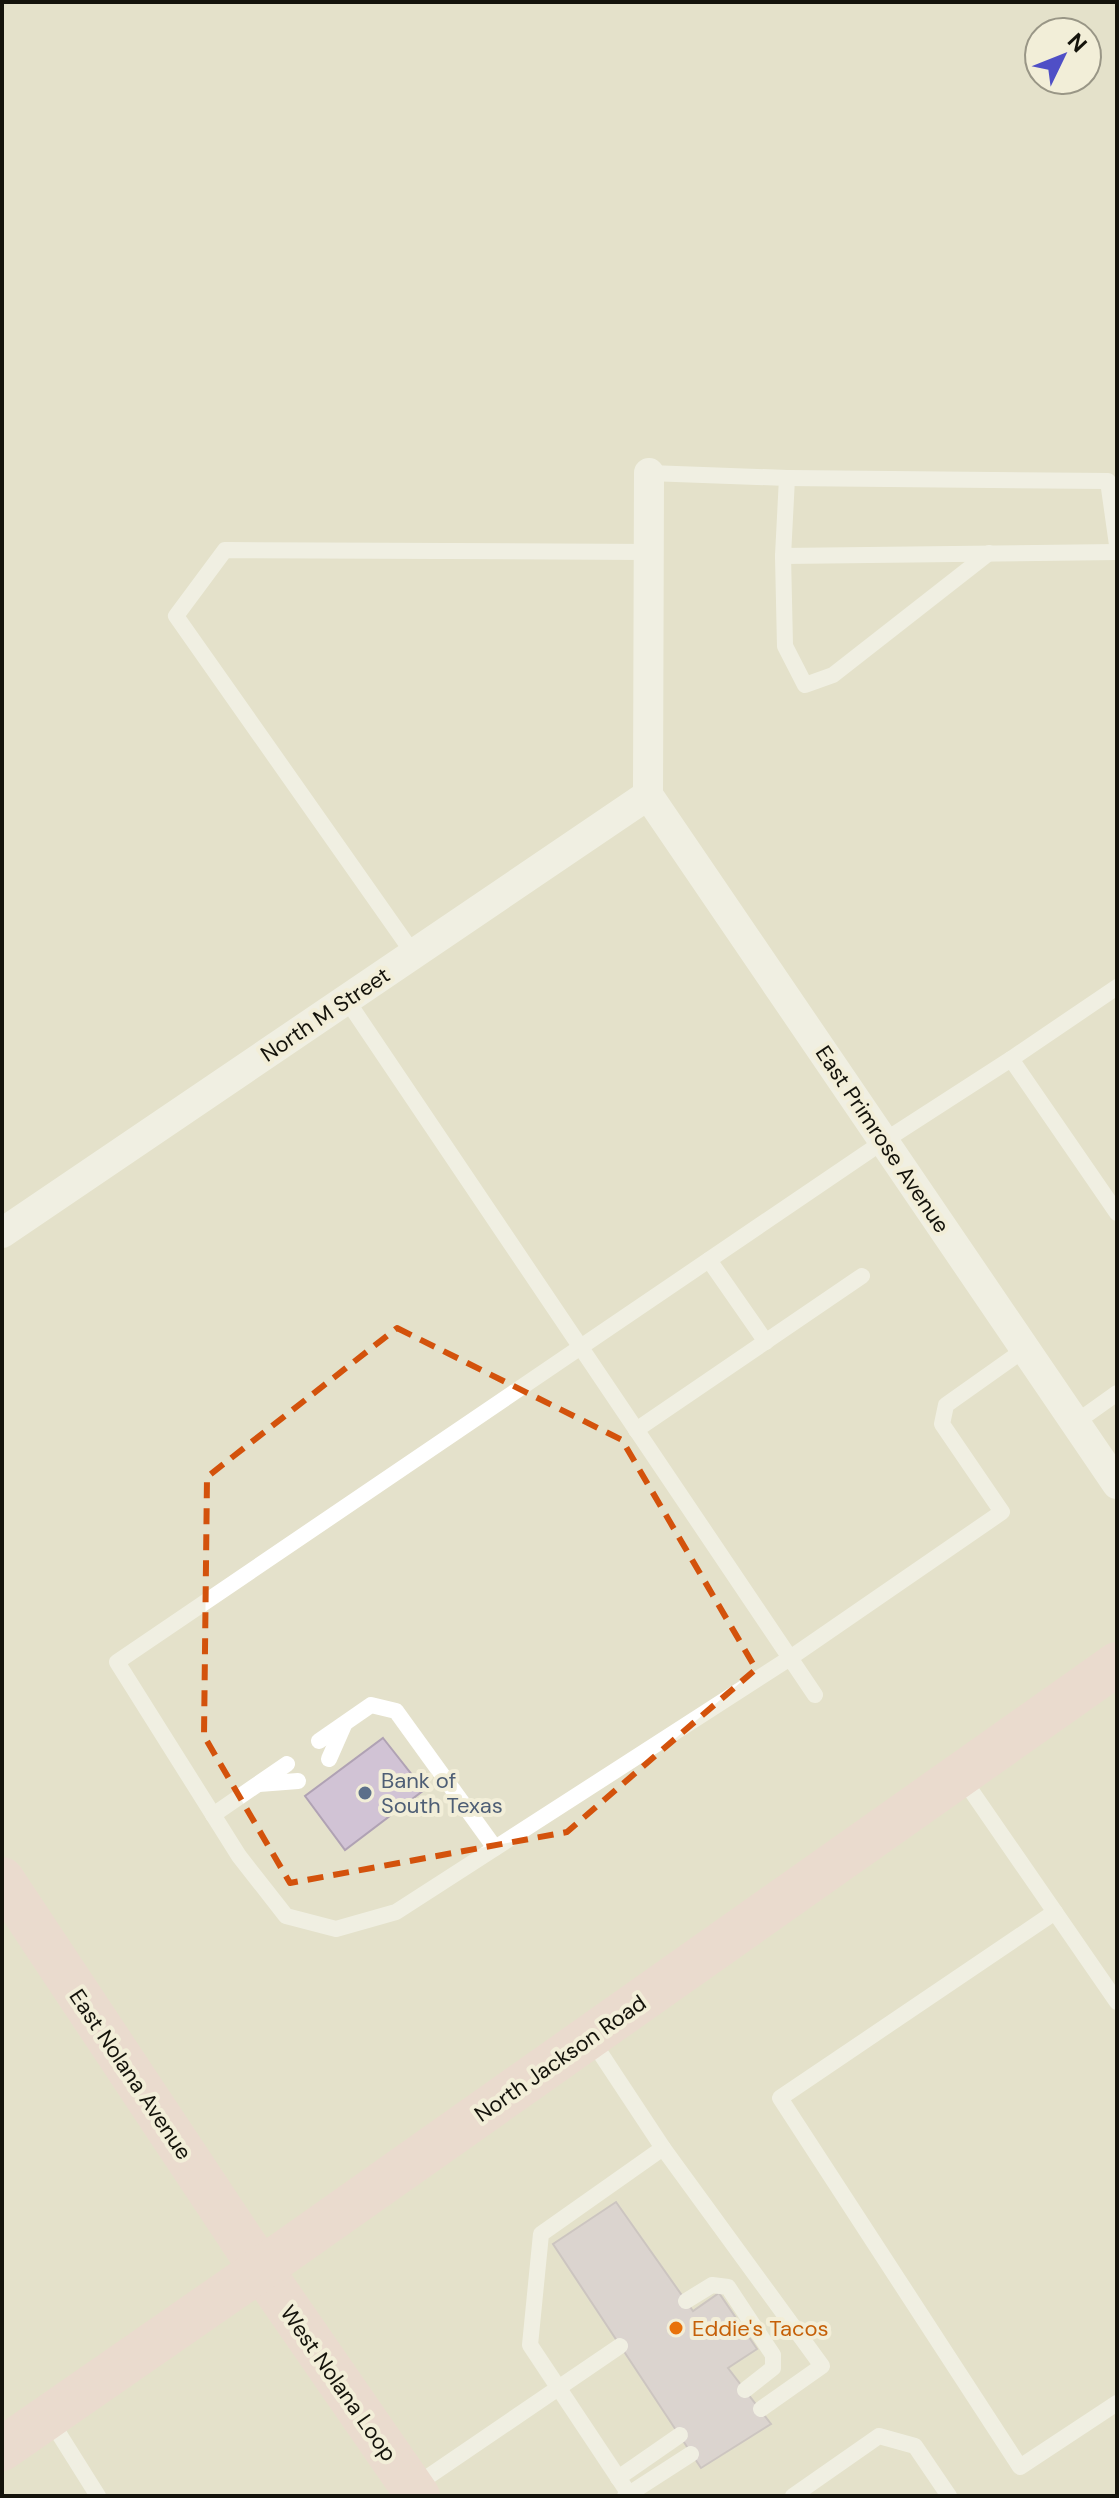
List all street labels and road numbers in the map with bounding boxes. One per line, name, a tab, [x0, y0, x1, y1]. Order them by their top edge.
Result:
street label: North M Street	[255, 960, 396, 1068]
street label: East Primrose Avenue	[809, 1040, 956, 1239]
street label: East Nolana Avenue	[63, 1983, 198, 2165]
street label: North Jackson Road	[469, 1988, 652, 2129]
street label: West Nolana Loop	[274, 2299, 403, 2467]

